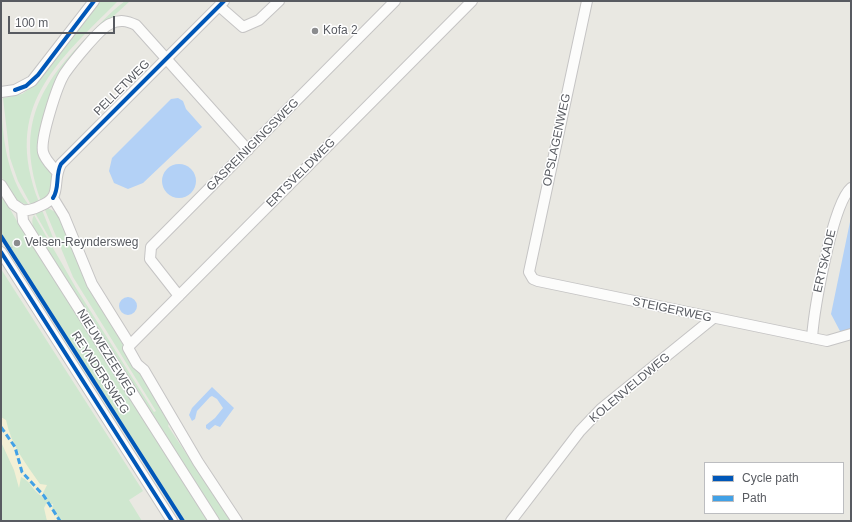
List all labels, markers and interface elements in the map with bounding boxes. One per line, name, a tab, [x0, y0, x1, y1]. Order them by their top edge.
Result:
scale bar	[10, 8, 117, 34]
text: 100 m	[15, 16, 48, 30]
place label: Kofa 2	[323, 24, 358, 38]
marker: Kofa 2	[310, 26, 320, 36]
street label: PELLETWEG	[91, 57, 153, 119]
street label: OPSLAGENWEG	[540, 92, 574, 188]
street label: GASREINIGINGSWEG	[204, 96, 302, 194]
street label: ERTSVELDWEG	[263, 135, 339, 211]
street label: ERTSKADE	[811, 228, 839, 294]
place label: Velsen-Reyndersweg	[25, 236, 138, 250]
marker: Velsen-Reyndersweg	[12, 238, 22, 248]
street label: STEIGERWEG	[631, 295, 713, 325]
street label: NIEUWEZEEWEG	[73, 307, 139, 399]
street label: REYNDERSWEG	[68, 329, 132, 417]
street label: KOLENVELDWEG	[587, 350, 673, 426]
legend	[704, 462, 844, 514]
text: Cycle path	[742, 471, 799, 485]
text: Path	[742, 491, 767, 505]

